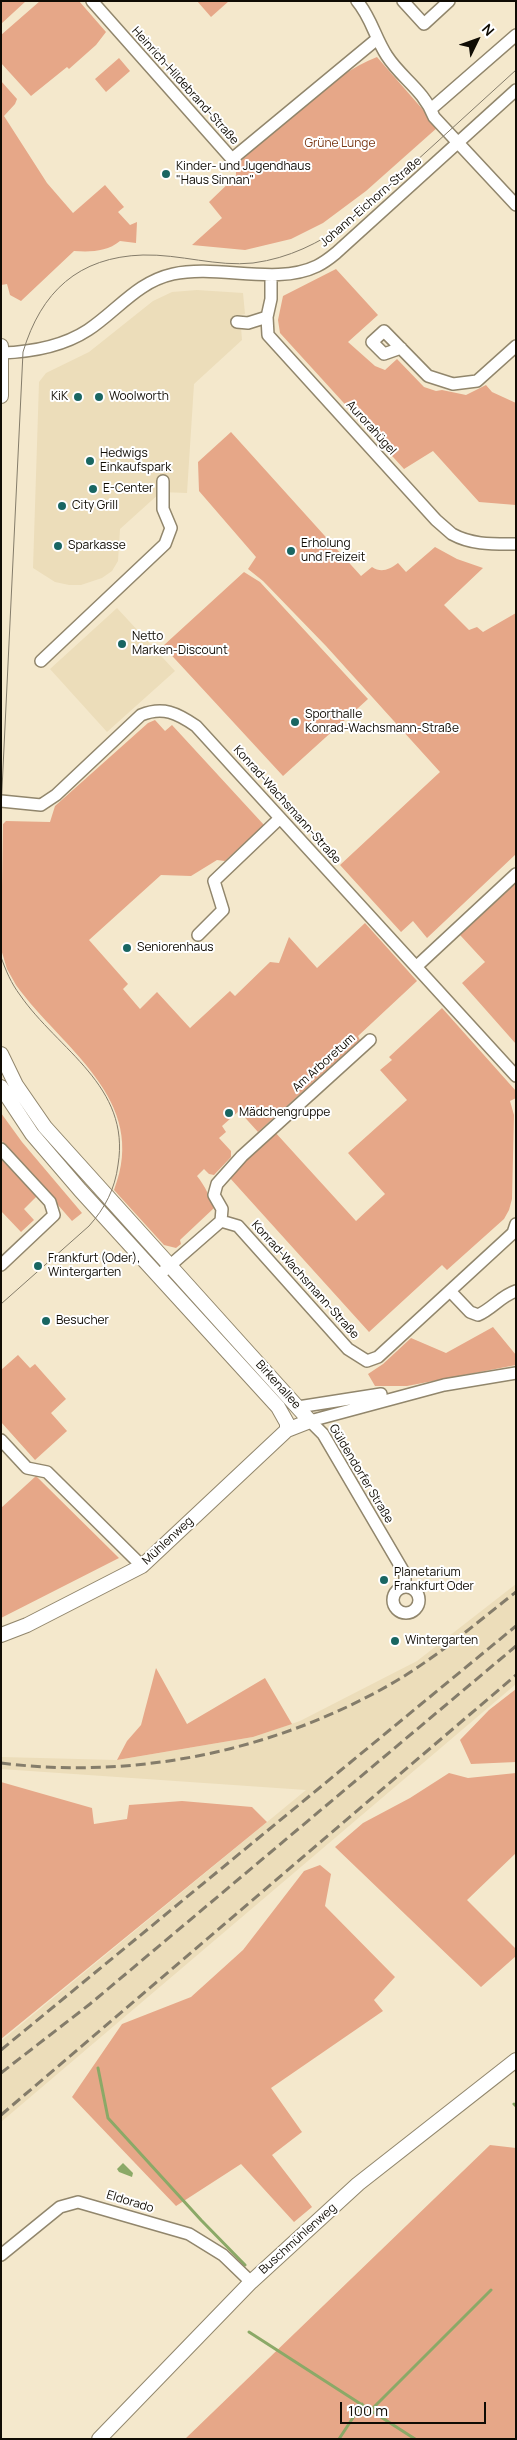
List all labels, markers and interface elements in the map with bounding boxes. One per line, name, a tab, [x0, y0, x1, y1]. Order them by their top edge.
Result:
north arrow	[452, 15, 502, 65]
text: N	[478, 20, 499, 40]
street label: Heinrich-Hildebrand-Straße	[128, 24, 242, 148]
park label: Grüne Lunge	[305, 137, 375, 151]
street label: Johann-Eichorn-Straße	[317, 154, 425, 250]
place label: Kinder- und Jugendhaus "Haus Sinnan"	[176, 160, 311, 188]
marker: Kinder- und Jugendhaus "Haus Sinnan"	[160, 168, 172, 180]
place label: KiK	[51, 390, 68, 404]
place label: Woolworth	[109, 390, 169, 404]
marker: KiK	[72, 391, 84, 403]
marker: Woolworth	[93, 391, 105, 403]
street label: Aurorahügel	[343, 398, 399, 458]
place label: Hedwigs Einkaufspark	[100, 447, 171, 475]
marker: Hedwigs Einkaufspark	[84, 455, 96, 467]
place label: E-Center	[103, 482, 153, 496]
marker: E-Center	[87, 483, 99, 495]
place label: City Grill	[72, 499, 118, 513]
marker: City Grill	[56, 500, 68, 512]
place label: Erholung und Freizeit	[301, 537, 365, 565]
place label: Sparkasse	[68, 539, 126, 553]
marker: Sparkasse	[52, 540, 64, 552]
marker: Erholung und Freizeit	[285, 545, 297, 557]
place label: Netto Marken-Discount	[132, 630, 228, 658]
marker: Netto Marken-Discount	[116, 638, 128, 650]
place label: Sporthalle Konrad-Wachsmann-Straße	[305, 708, 459, 736]
marker: Sporthalle Konrad-Wachsmann-Straße	[289, 716, 301, 728]
street label: Konrad-Wachsmann-Straße	[230, 743, 344, 867]
place label: Seniorenhaus	[137, 941, 214, 955]
marker: Seniorenhaus	[121, 942, 133, 954]
street label: Am Arboretum	[290, 1031, 358, 1095]
place label: Mädchengruppe	[239, 1106, 330, 1120]
marker: Mädchengruppe	[223, 1107, 235, 1119]
street label: Konrad-Wachsmann-Straße	[248, 1218, 362, 1342]
place label: Frankfurt (Oder), Wintergarten	[48, 1252, 140, 1280]
marker: Frankfurt (Oder), Wintergarten	[32, 1260, 44, 1272]
place label: Besucher	[56, 1314, 109, 1328]
marker: Besucher	[40, 1315, 52, 1327]
street label: Birkenallee	[252, 1358, 304, 1412]
street label: Güldendorfer Straße	[326, 1422, 396, 1526]
street label: Mühlenweg	[140, 1514, 196, 1568]
place label: Planetarium Frankfurt Oder	[394, 1566, 474, 1594]
marker: Planetarium Frankfurt Oder	[378, 1574, 390, 1586]
place label: Wintergarten	[405, 1634, 478, 1648]
marker: Wintergarten	[389, 1635, 401, 1647]
street label: Eldorado	[105, 2188, 155, 2216]
street label: Buschmühlenweg	[256, 2201, 340, 2277]
scale bar	[342, 2392, 488, 2424]
text: 100 m	[348, 2400, 388, 2421]

